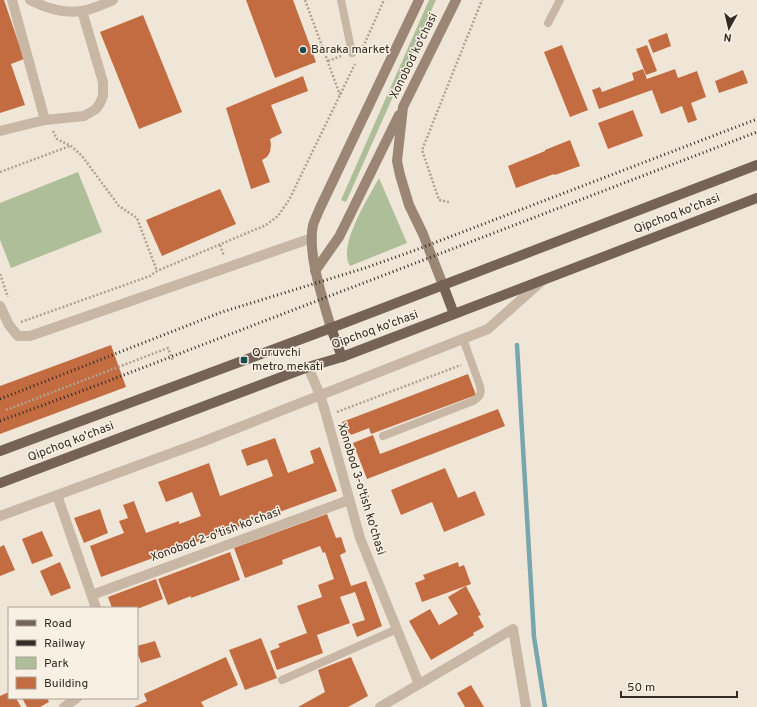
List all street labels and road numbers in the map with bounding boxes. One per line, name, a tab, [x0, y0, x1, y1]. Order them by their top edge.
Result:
street label: Xonobod ko'chasi	[386, 10, 442, 102]
street label: Qipchoq ko'chasi	[632, 190, 722, 238]
street label: Qipchoq ko'chasi	[329, 307, 421, 353]
street label: Qipchoq ko'chasi	[26, 418, 116, 466]
street label: Xonobod 3-o'tish ko'chasi	[333, 421, 389, 557]
street label: Xonobod 2-o'tish ko'chasi	[149, 504, 283, 566]

